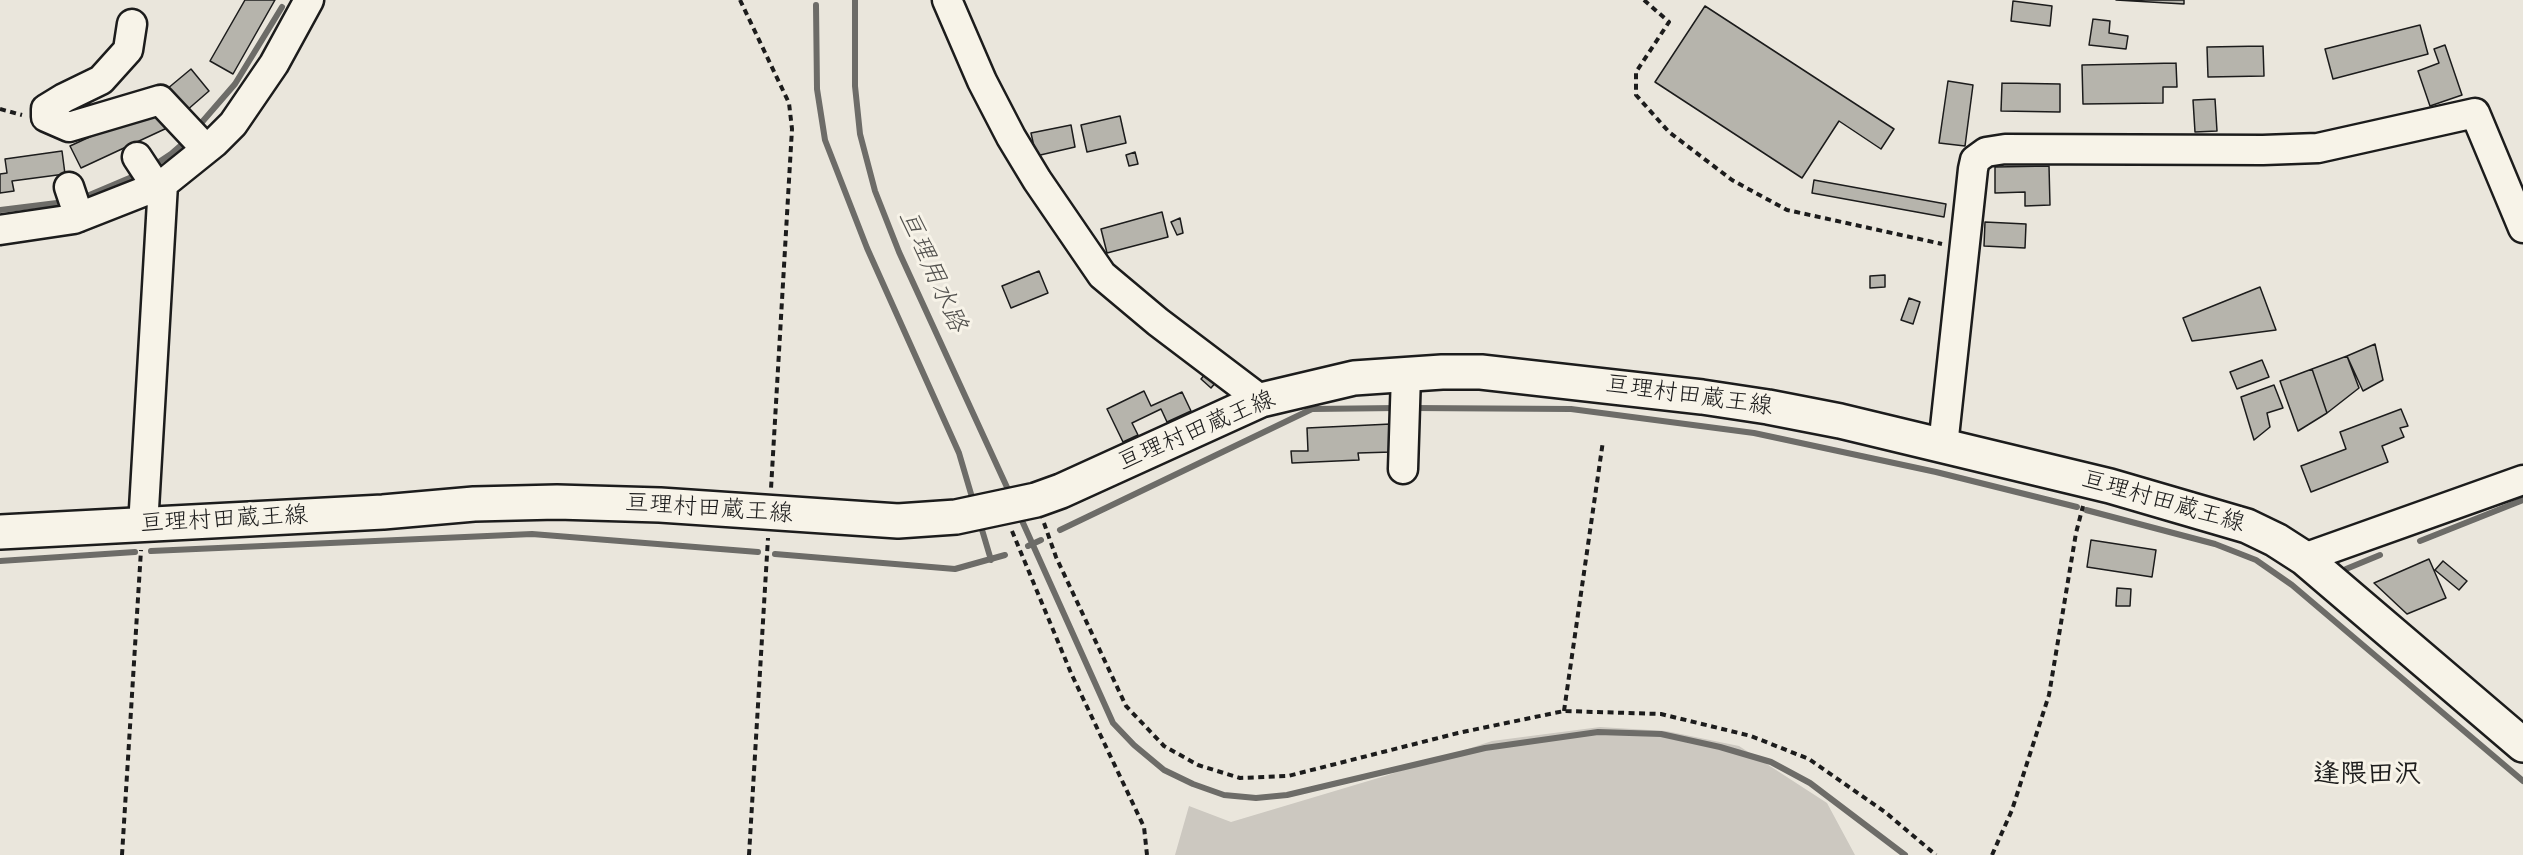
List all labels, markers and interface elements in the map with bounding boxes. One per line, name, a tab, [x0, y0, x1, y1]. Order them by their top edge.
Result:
water label: 亘理用水路	[890, 206, 972, 338]
street label: 亘理村田蔵王線	[1604, 371, 1774, 423]
street label: 亘理村田蔵王線	[1114, 386, 1280, 478]
street label: 亘理村田蔵王線	[2078, 466, 2248, 540]
street label: 亘理村田蔵王線	[624, 490, 794, 530]
street label: 亘理村田蔵王線	[139, 502, 309, 540]
district label: 逢隈田沢	[2313, 760, 2421, 792]

